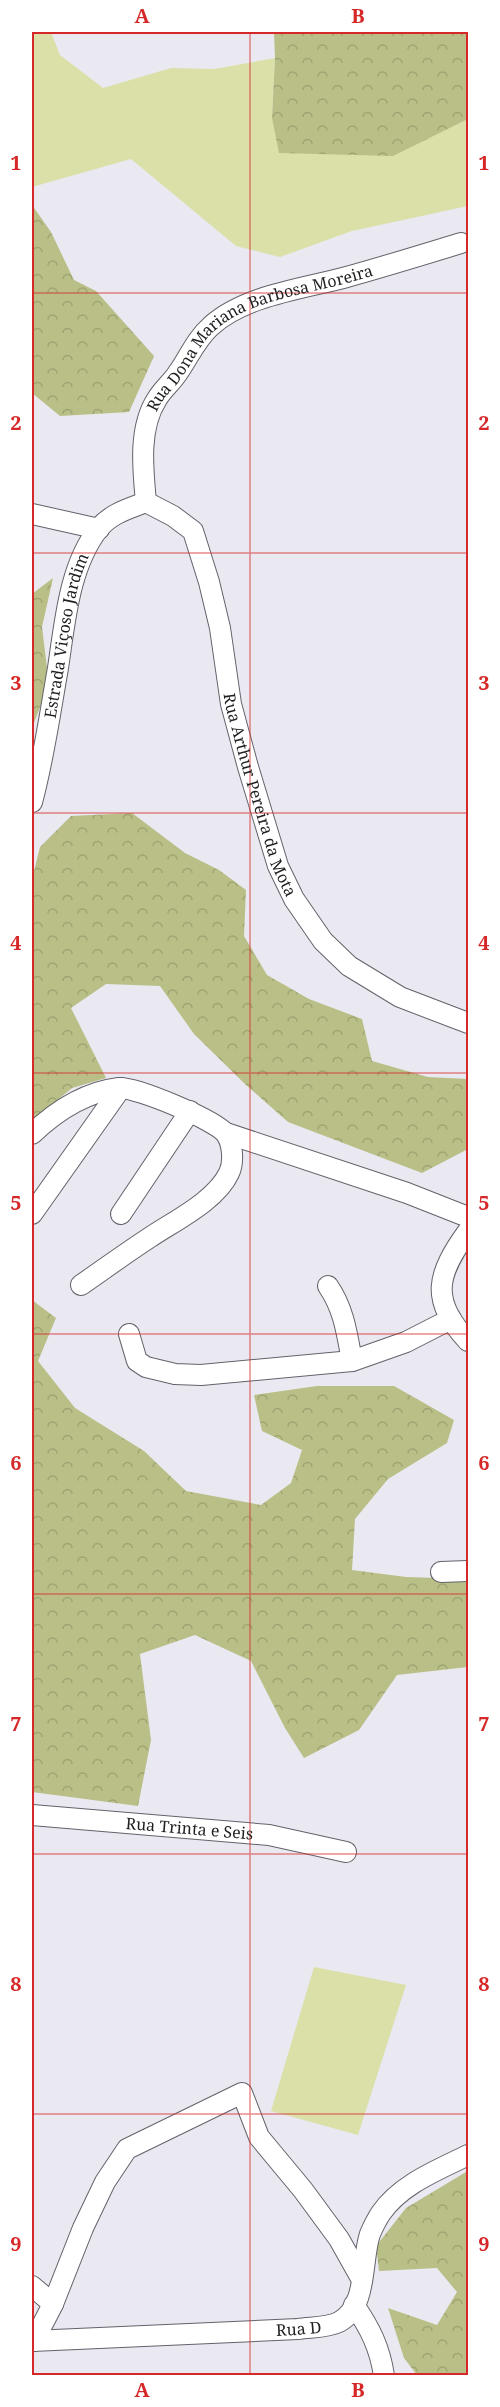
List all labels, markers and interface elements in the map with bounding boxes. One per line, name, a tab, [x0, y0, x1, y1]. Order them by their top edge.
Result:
text: A	[134, 2, 150, 29]
text: B	[351, 2, 365, 29]
text: 1	[10, 149, 22, 176]
text: 1	[478, 149, 490, 176]
street label: Rua Dona Mariana Barbosa Moreira	[141, 259, 375, 415]
text: 2	[10, 409, 22, 436]
text: 2	[478, 409, 490, 436]
street label: Estrada Viçoso Jardim	[39, 549, 93, 720]
text: 3	[10, 669, 22, 696]
text: 3	[478, 669, 490, 696]
street label: Rua Arthur Pereira da Mota	[219, 691, 302, 900]
text: 4	[10, 929, 22, 956]
text: 4	[478, 929, 490, 956]
text: 5	[10, 1189, 22, 1216]
text: 5	[478, 1189, 490, 1216]
text: 6	[10, 1449, 22, 1476]
text: 6	[478, 1449, 490, 1476]
text: 7	[10, 1710, 22, 1737]
text: 7	[478, 1710, 490, 1737]
street label: Rua Trinta e Seis	[125, 1812, 254, 1845]
text: 8	[10, 1970, 22, 1997]
text: 8	[478, 1970, 490, 1997]
text: 9	[10, 2230, 22, 2257]
text: 9	[478, 2230, 490, 2257]
street label: Rua D	[276, 2316, 322, 2341]
text: A	[134, 2376, 150, 2403]
text: B	[351, 2376, 365, 2403]

